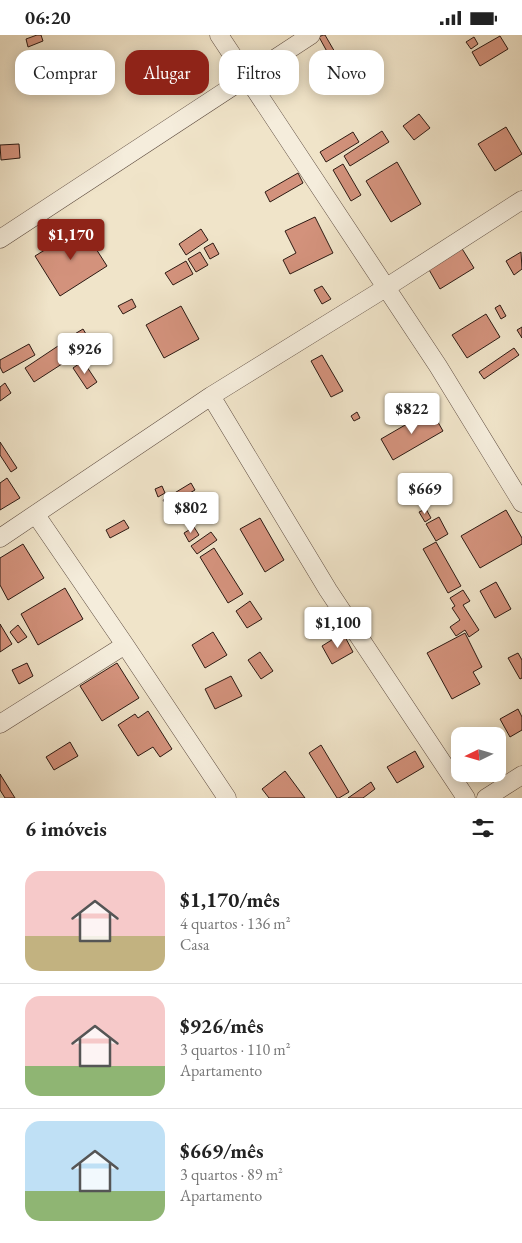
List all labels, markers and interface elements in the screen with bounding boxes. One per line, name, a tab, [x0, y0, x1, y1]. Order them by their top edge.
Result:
text: 06:20	[25, 5, 71, 30]
chip: Comprar	[15, 50, 115, 95]
chip: Alugar	[125, 50, 209, 95]
chip: Filtros	[219, 50, 299, 95]
chip: Novo	[309, 50, 384, 95]
pin: $1,170	[30, 219, 112, 261]
text: $1,170	[48, 224, 94, 245]
pin: $926	[55, 333, 115, 375]
text: $926	[69, 338, 101, 359]
pin: $822	[382, 393, 442, 435]
text: $822	[396, 398, 428, 419]
pin: $669	[395, 473, 455, 515]
text: $669	[409, 478, 441, 499]
pin: $802	[161, 491, 221, 534]
text: $802	[175, 497, 207, 518]
pin: $1,100	[297, 607, 379, 649]
text: $1,100	[315, 612, 361, 633]
north arrow	[451, 727, 506, 783]
map controls	[451, 727, 506, 782]
icon: filters	[469, 814, 497, 842]
text: 6 imóveis	[25, 815, 107, 842]
text: $1,170/mês	[180, 886, 280, 913]
icon: home	[65, 891, 125, 951]
text: 4 quartos · 136 m²	[180, 913, 291, 934]
text: Casa	[180, 934, 209, 955]
text: $926/mês	[180, 1012, 264, 1039]
icon: home	[65, 1016, 125, 1076]
text: 3 quartos · 110 m²	[180, 1039, 291, 1060]
text: Apartamento	[180, 1060, 262, 1081]
text: $669/mês	[180, 1137, 264, 1164]
icon: home	[65, 1141, 125, 1201]
text: 3 quartos · 89 m²	[180, 1164, 283, 1185]
text: Apartamento	[180, 1185, 262, 1206]

